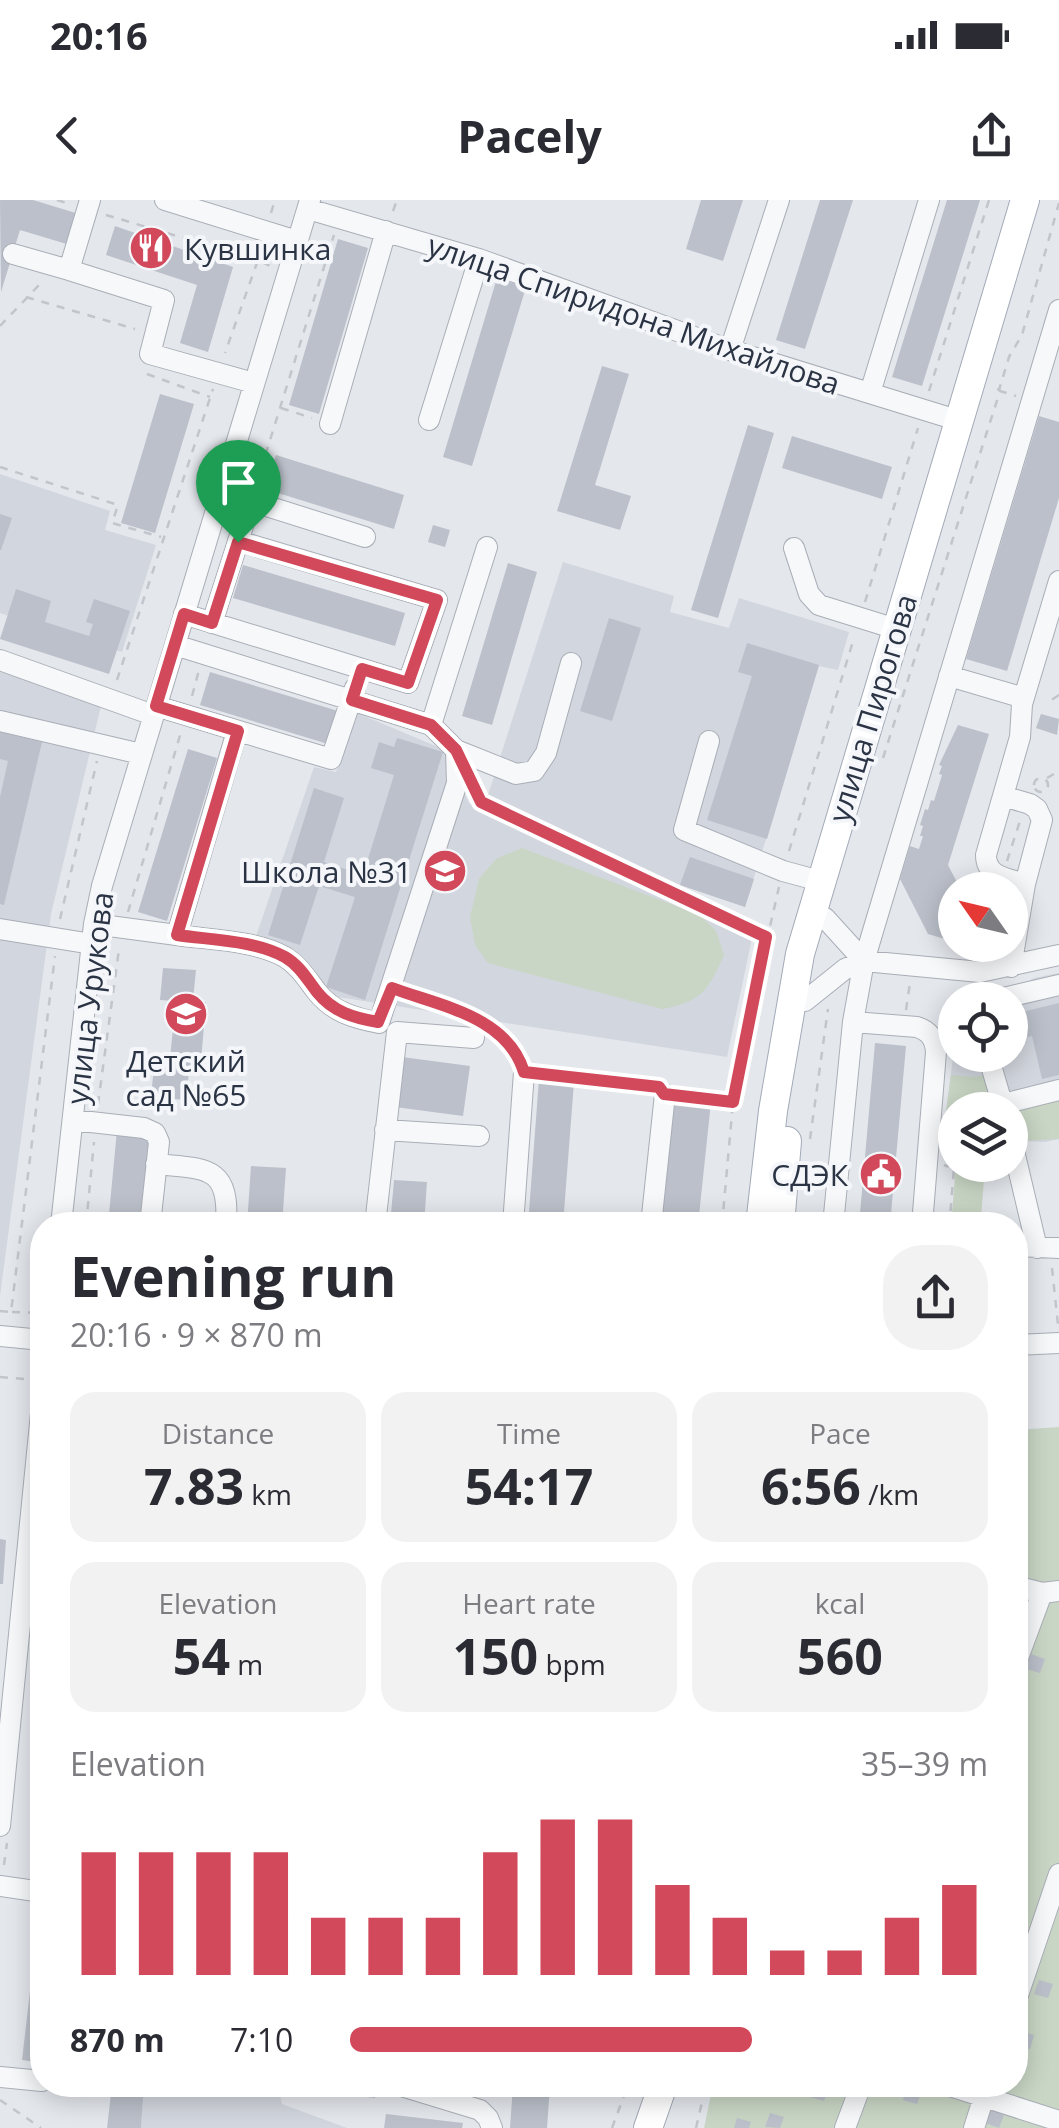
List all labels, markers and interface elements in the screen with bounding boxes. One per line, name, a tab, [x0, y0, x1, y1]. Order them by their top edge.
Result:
text: 20:16	[50, 9, 148, 61]
text: Pacely	[457, 105, 602, 166]
icon: back	[40, 108, 95, 163]
icon: share	[964, 108, 1019, 163]
street label: улица Спиридона Михайлова	[422, 224, 846, 404]
restaurant icon: Кувшинка	[128, 225, 174, 271]
place label: Кувшинка	[184, 228, 331, 269]
pin	[196, 440, 281, 543]
icon: arrive	[211, 455, 266, 510]
street label: улица Пирогова	[818, 589, 926, 827]
school or university icon: Школа №31	[422, 848, 468, 894]
place label: Школа №31	[241, 851, 412, 892]
north arrow	[938, 872, 1028, 962]
map controls	[938, 872, 1028, 1182]
street label: улица Урукова	[56, 889, 122, 1107]
button: locate	[938, 982, 1028, 1072]
school or university icon: Детский сад №65	[163, 991, 209, 1037]
place label: Детский сад №65	[126, 1040, 246, 1115]
button: layers	[938, 1092, 1028, 1182]
public building icon: СДЭК	[858, 1151, 904, 1197]
place label: СДЭК	[771, 1154, 849, 1195]
text: Evening run	[70, 1238, 396, 1313]
button: share	[883, 1245, 988, 1350]
text: 20:16 · 9 × 870 m	[70, 1313, 323, 1356]
text: Distance	[162, 1414, 274, 1452]
text: Time	[497, 1414, 561, 1452]
text: Pace	[809, 1414, 871, 1452]
text: 7.83	[144, 1452, 244, 1520]
text: 54:17	[465, 1452, 593, 1520]
text: 6:56	[761, 1452, 861, 1520]
text: km	[244, 1475, 292, 1513]
text: /km	[861, 1475, 919, 1513]
text: Elevation	[159, 1584, 277, 1622]
text: Heart rate	[462, 1584, 596, 1622]
text: kcal	[815, 1584, 865, 1622]
text: 54	[173, 1622, 230, 1690]
text: 150	[452, 1622, 538, 1690]
text: 560	[797, 1622, 883, 1690]
text: m	[230, 1645, 263, 1683]
text: bpm	[538, 1645, 606, 1683]
text: Elevation	[70, 1742, 206, 1785]
text: 35–39 m	[861, 1742, 988, 1785]
text: 870 m	[70, 2018, 165, 2061]
text: 7:10	[230, 2018, 293, 2061]

